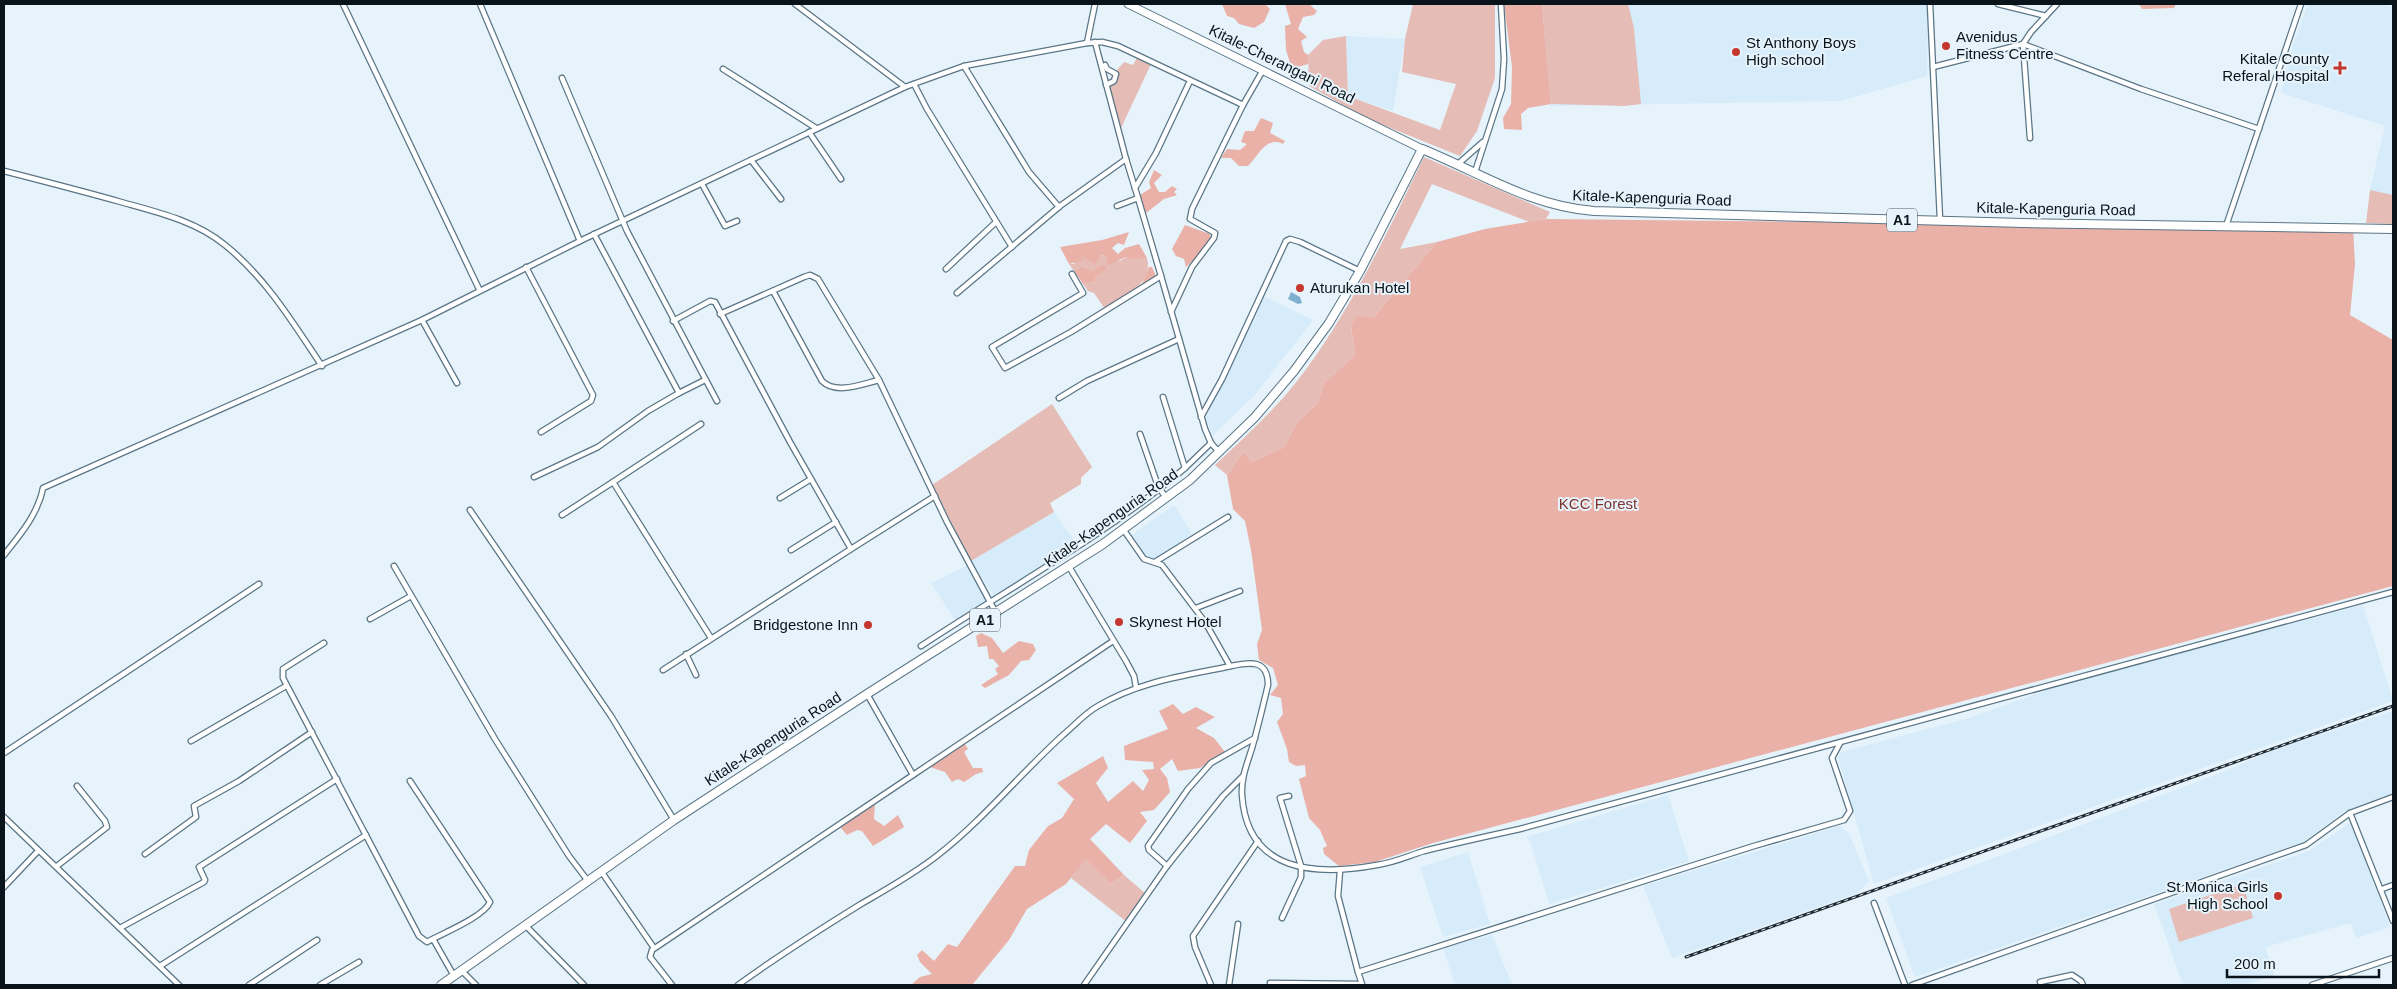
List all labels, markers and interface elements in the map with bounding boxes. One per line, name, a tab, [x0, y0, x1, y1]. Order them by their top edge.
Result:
street label: Kitale-Cherangani Road	[1207, 21, 1358, 106]
place label: Avenidus Fitness Centre	[1956, 28, 2054, 62]
place label: St Anthony Boys High school	[1746, 34, 1856, 68]
marker: Avenidus Fitness Centre	[1940, 40, 1952, 52]
marker: St Anthony Boys High school	[1730, 46, 1742, 58]
place label: Kitale County Referal Hospital	[2222, 50, 2329, 84]
marker: Kitale County Referal Hospital	[2333, 61, 2347, 75]
street label: Kitale-Kapenguria Road	[1572, 186, 1732, 209]
street label: Kitale-Kapenguria Road	[1976, 199, 2136, 218]
road number: A1	[1887, 208, 1917, 232]
place label: Aturukan Hotel	[1310, 279, 1409, 296]
marker: Aturukan Hotel	[1294, 282, 1306, 294]
street label: Kitale-Kapenguria Road	[1041, 465, 1181, 570]
park label: KCC Forest	[1559, 495, 1638, 512]
road number: A1	[970, 608, 1000, 632]
place label: Skynest Hotel	[1129, 613, 1222, 630]
place label: Bridgestone Inn	[753, 616, 858, 633]
marker: Skynest Hotel	[1113, 616, 1125, 628]
marker: Bridgestone Inn	[862, 619, 874, 631]
street label: Kitale-Kapenguria Road	[701, 688, 844, 789]
place label: St Monica Girls High School	[2166, 878, 2268, 912]
marker: St Monica Girls High School	[2272, 890, 2284, 902]
scale bar	[2227, 946, 2380, 978]
text: 200 m	[2234, 955, 2276, 972]

